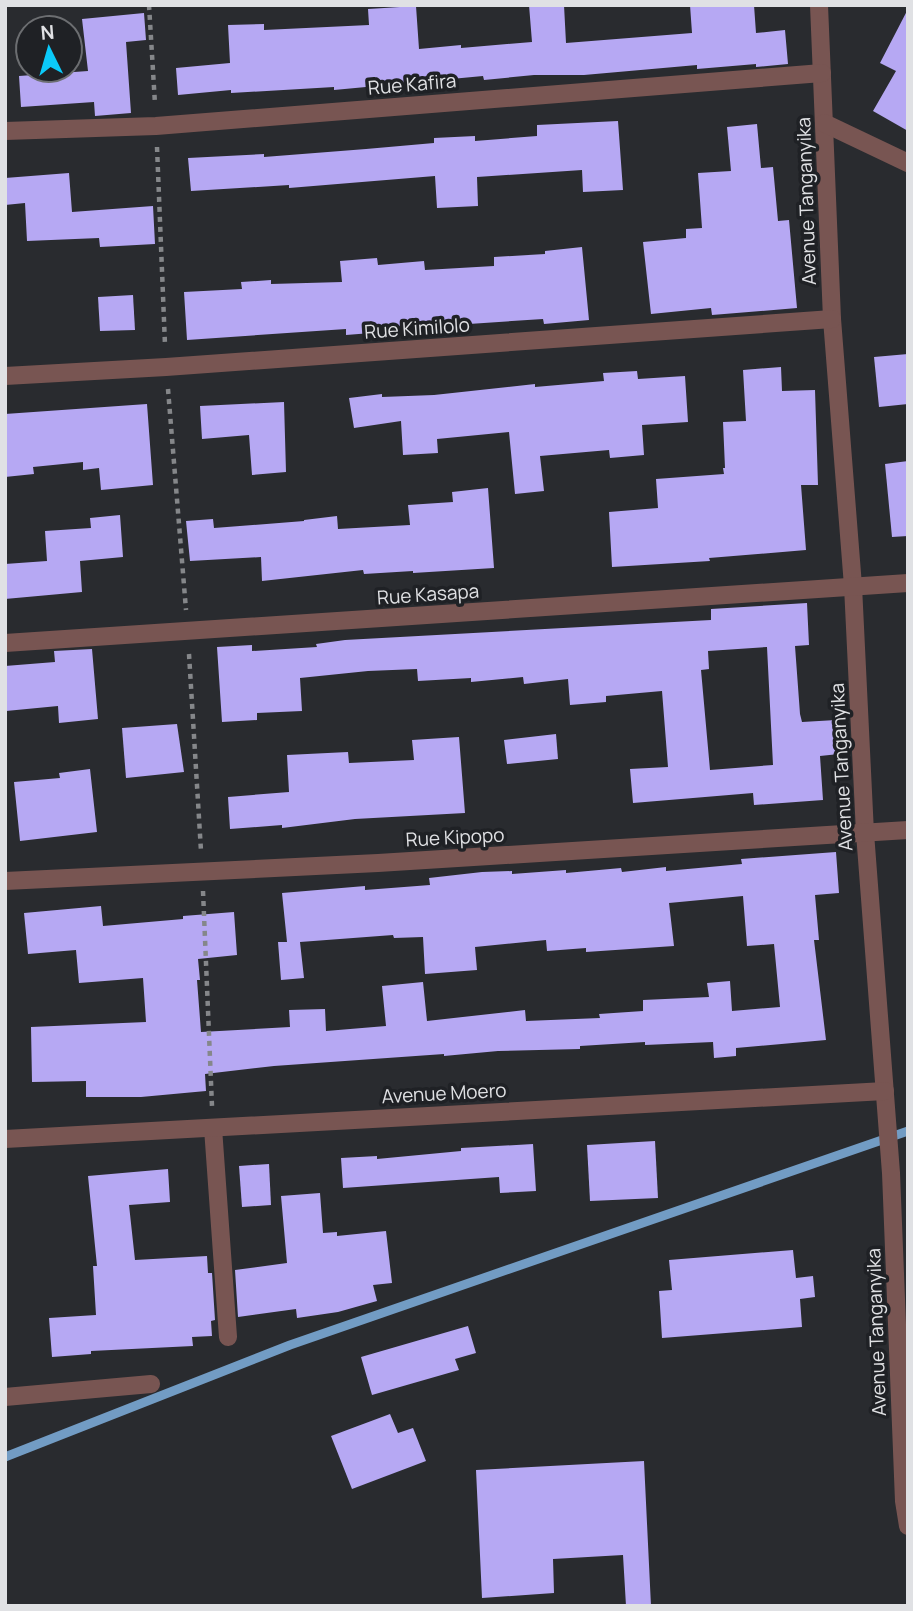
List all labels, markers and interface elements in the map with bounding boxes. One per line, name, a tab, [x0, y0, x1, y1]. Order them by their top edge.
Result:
north arrow	[14, 14, 84, 84]
text: N	[40, 19, 55, 46]
street label: Rue Kafira	[367, 67, 457, 101]
street label: Avenue Tanganyika	[790, 117, 822, 285]
street label: Rue Kimilolo	[363, 311, 471, 345]
street label: Rue Kasapa	[376, 577, 480, 611]
street label: Avenue Tanganyika	[824, 683, 858, 851]
street label: Rue Kipopo	[405, 821, 505, 853]
street label: Avenue Moero	[381, 1077, 507, 1109]
street label: Avenue Tanganyika	[860, 1248, 892, 1416]

